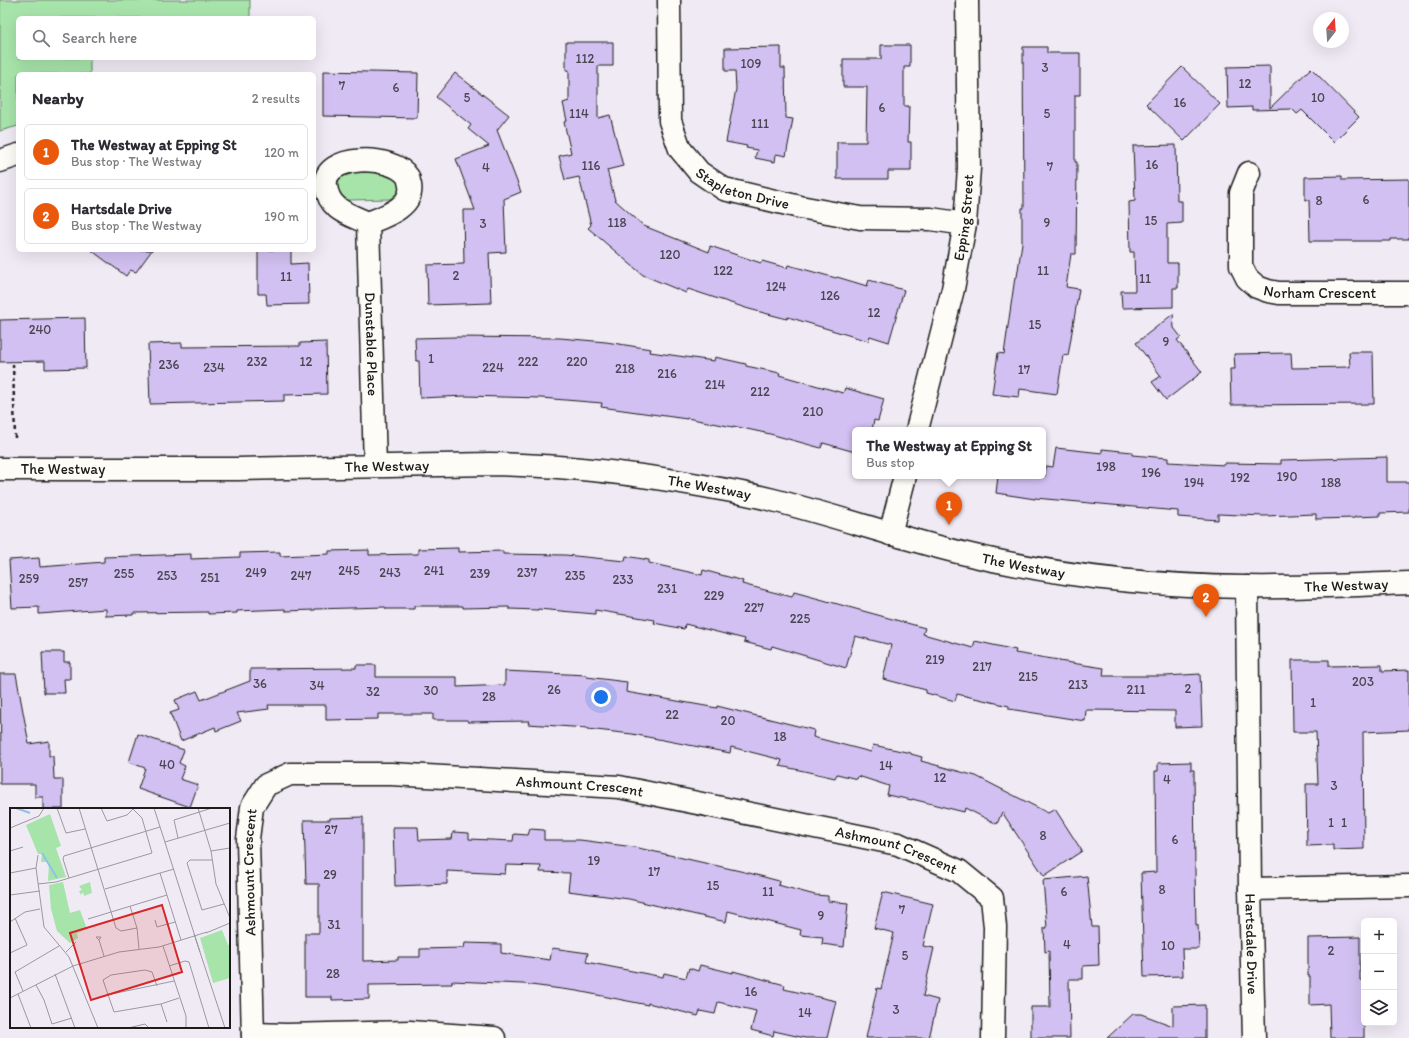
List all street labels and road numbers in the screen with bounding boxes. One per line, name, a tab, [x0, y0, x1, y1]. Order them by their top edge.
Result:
street label: Stapleton Drive	[692, 163, 791, 213]
street label: Epping Street	[949, 173, 978, 262]
street label: Norham Crescent	[1262, 281, 1376, 302]
street label: Dunstable Place	[361, 292, 382, 396]
street label: The Westway	[345, 456, 429, 476]
street label: The Westway	[21, 460, 105, 478]
street label: The Westway	[666, 471, 753, 504]
street label: The Westway	[980, 549, 1066, 582]
street label: The Westway	[1304, 575, 1389, 596]
street label: Ashmount Crescent	[516, 772, 645, 801]
street label: Ashmount Crescent	[239, 807, 261, 936]
street label: Ashmount Crescent	[834, 822, 960, 878]
street label: Hartsdale Drive	[1241, 893, 1262, 995]

